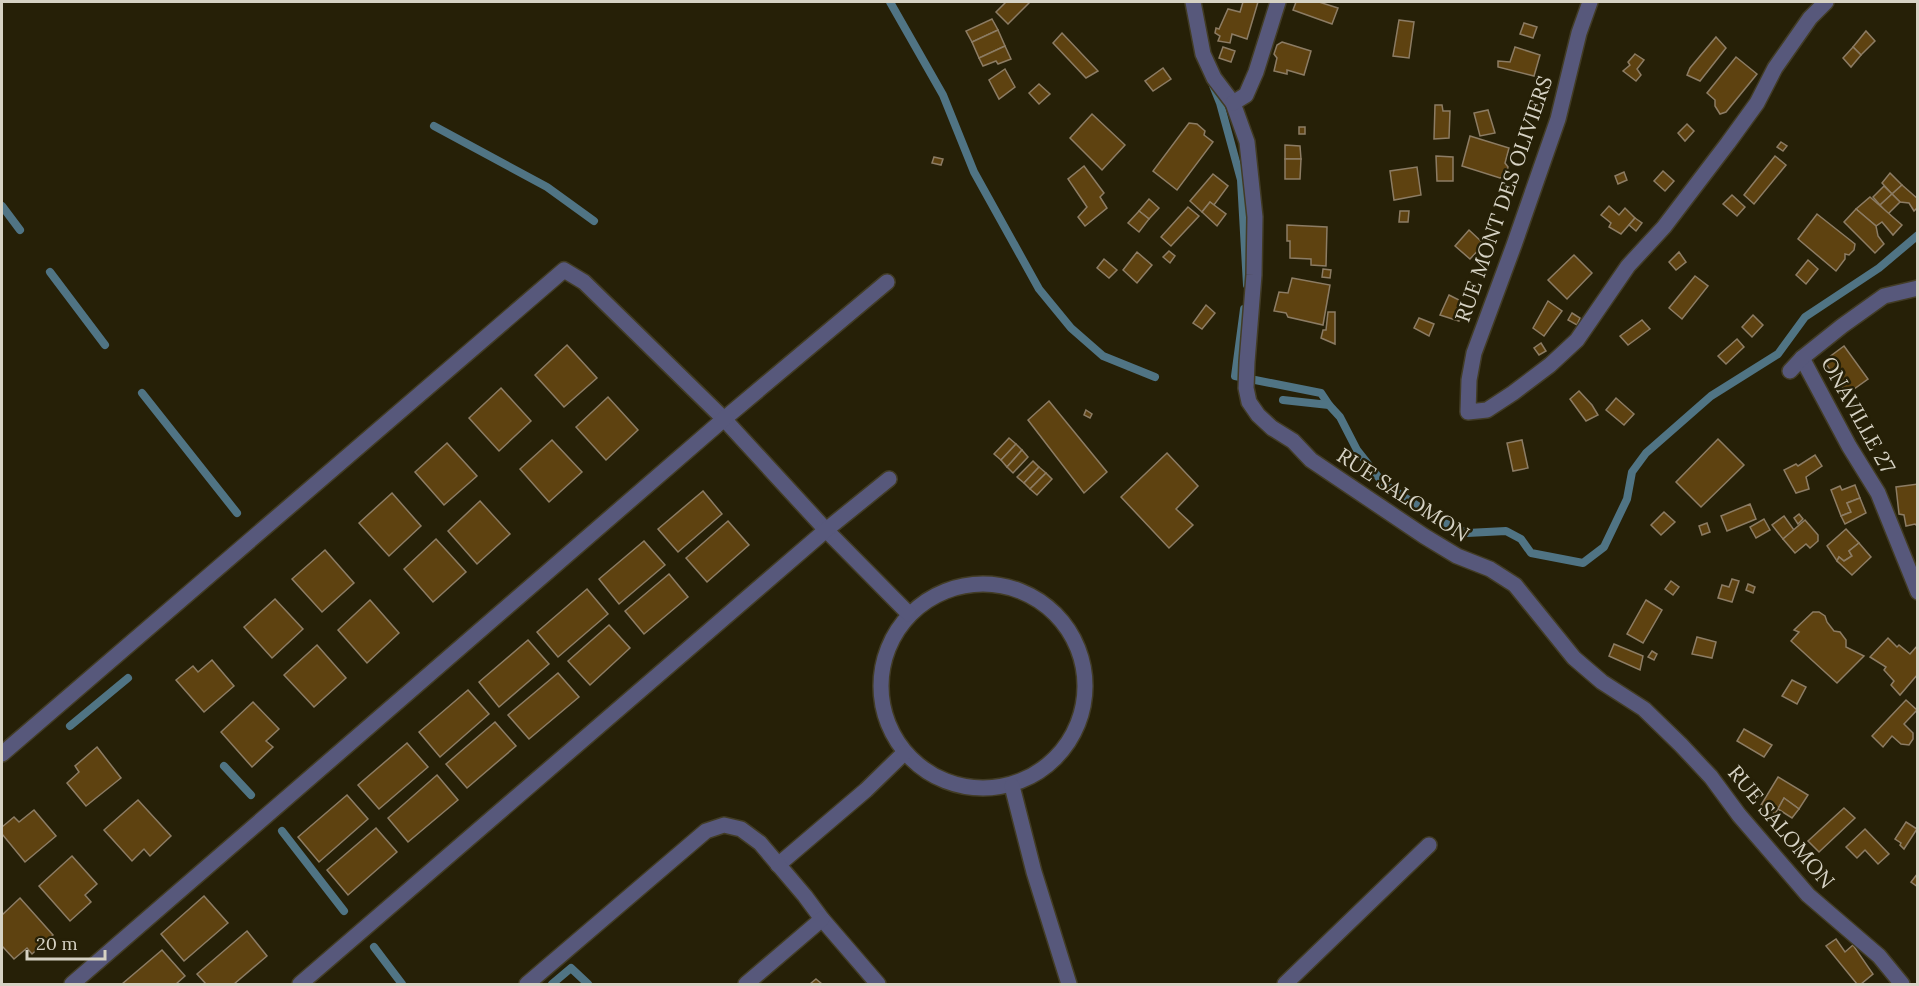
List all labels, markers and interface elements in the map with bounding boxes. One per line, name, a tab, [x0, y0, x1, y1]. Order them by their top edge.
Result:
street label: RUE MONT DES OLIVIERS	[1449, 72, 1558, 325]
street label: ONAVILLE 27	[1815, 352, 1902, 478]
street label: RUE SALOMON	[1332, 442, 1475, 547]
street label: RUE SALOMON	[1722, 760, 1841, 894]
scale bar	[27, 923, 105, 961]
text: 20 m	[36, 932, 78, 955]

